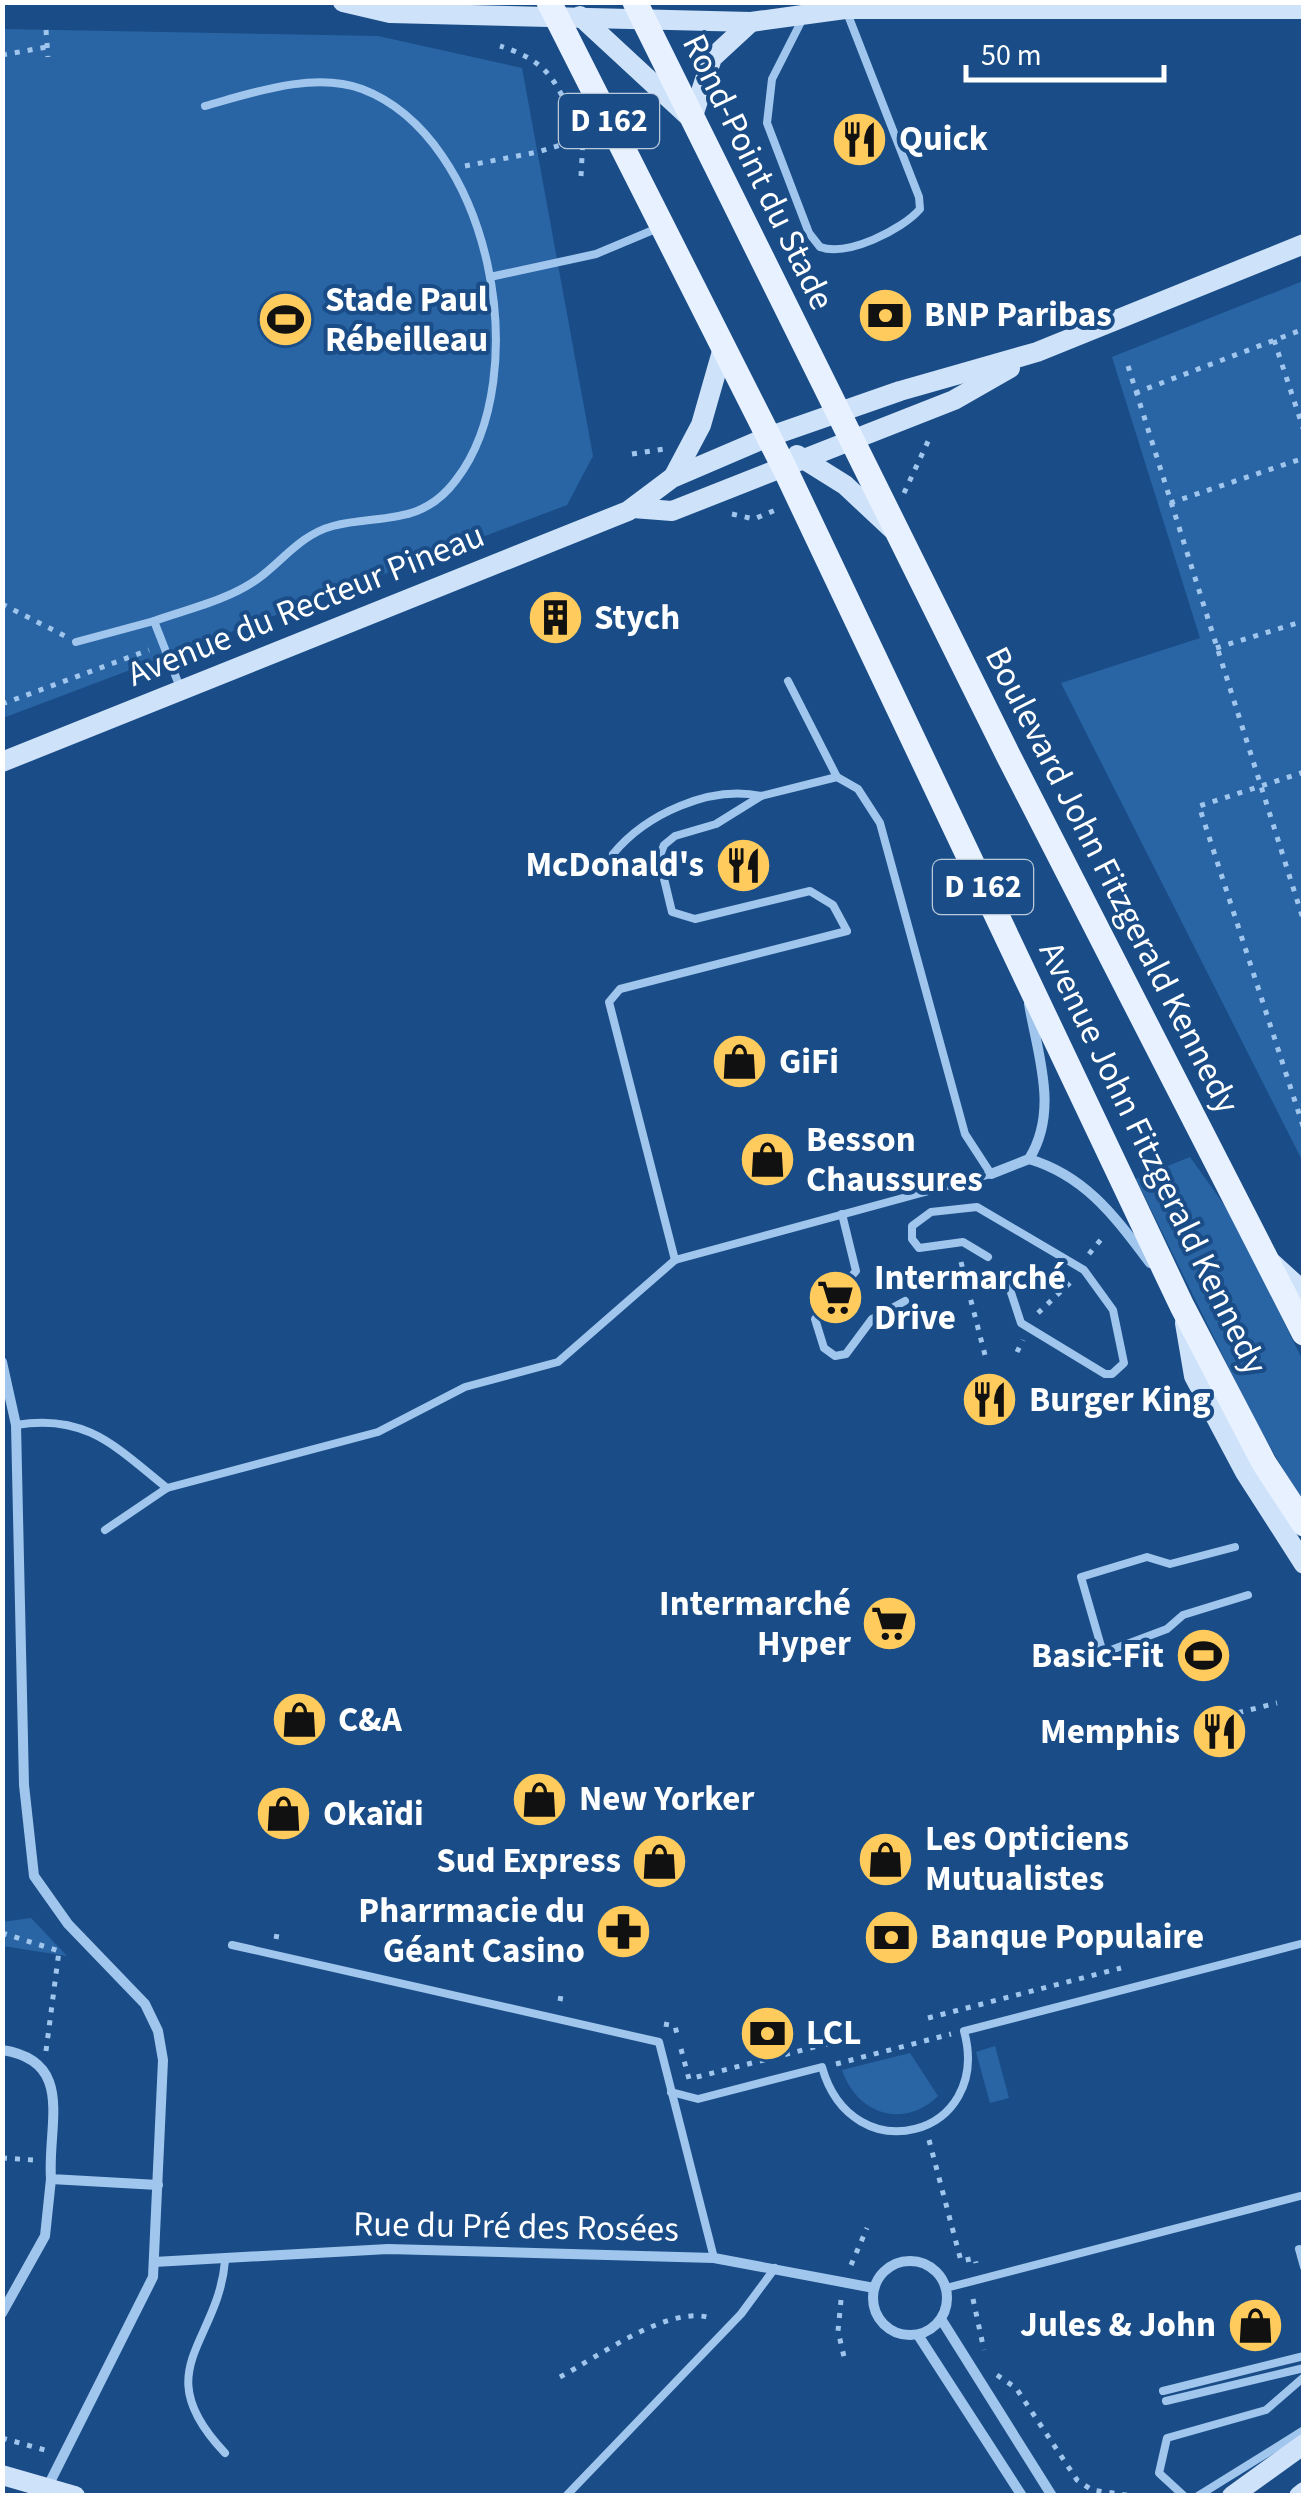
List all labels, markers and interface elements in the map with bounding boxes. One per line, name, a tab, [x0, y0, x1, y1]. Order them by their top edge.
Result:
scale bar	[966, 20, 1164, 82]
street label: Rond-Point du Stade	[669, 26, 847, 318]
text: 50 m	[981, 34, 1042, 77]
road number: D 162	[559, 94, 659, 148]
restaurant icon: Quick	[830, 109, 890, 169]
place label: Quick	[899, 114, 988, 164]
place label: Stade Paul Rébeilleau	[325, 275, 488, 365]
bank icon: BNP Paribas	[855, 285, 915, 345]
sports icon: Stade Paul Rébeilleau	[256, 290, 316, 350]
place label: BNP Paribas	[924, 290, 1112, 340]
street label: Avenue du Recteur Pineau	[120, 510, 492, 700]
building icon: Stych	[525, 588, 585, 648]
place label: Stych	[594, 593, 680, 643]
street label: Boulevard John Fitzgerald Kennedy	[972, 638, 1252, 1122]
restaurant icon: McDonald's	[713, 835, 773, 895]
place label: McDonald's	[525, 840, 704, 890]
road number: D 162	[933, 860, 1033, 914]
street label: Avenue John Fitzgerald Kennedy	[1026, 933, 1280, 1383]
shop icon: GiFi	[710, 1032, 770, 1092]
place label: GiFi	[779, 1037, 839, 1087]
place label: Besson Chaussures	[806, 1115, 983, 1205]
shop icon: Besson Chaussures	[737, 1130, 797, 1190]
place label: Intermarché Drive	[874, 1253, 1066, 1343]
supermarket icon: Intermarché Drive	[805, 1268, 865, 1328]
restaurant icon: Burger King	[960, 1370, 1020, 1430]
place label: Burger King	[1029, 1375, 1211, 1425]
place label: Intermarché Hyper	[659, 1579, 851, 1669]
supermarket icon: Intermarché Hyper	[860, 1594, 920, 1654]
sports icon: Basic-Fit	[1173, 1626, 1233, 1686]
place label: Basic-Fit	[1031, 1631, 1164, 1681]
shop icon: C&A	[269, 1690, 329, 1750]
place label: C&A	[338, 1695, 403, 1745]
restaurant icon: Memphis	[1189, 1702, 1249, 1762]
place label: Memphis	[1040, 1707, 1180, 1757]
shop icon: New Yorker	[510, 1769, 570, 1829]
place label: New Yorker	[579, 1774, 755, 1824]
shop icon: Okaïdi	[254, 1784, 314, 1844]
place label: Okaïdi	[323, 1789, 424, 1839]
place label: Les Opticiens Mutualistes	[925, 1814, 1129, 1904]
shop icon: Les Opticiens Mutualistes	[856, 1829, 916, 1889]
shop icon: Sud Express	[630, 1831, 690, 1891]
place label: Sud Express	[436, 1836, 621, 1886]
place label: Pharrmacie du Géant Casino	[358, 1886, 585, 1976]
pharmacy icon: Pharrmacie du Géant Casino	[594, 1901, 654, 1961]
bank icon: Banque Populaire	[861, 1907, 921, 1967]
place label: Banque Populaire	[930, 1912, 1204, 1962]
bank icon: LCL	[737, 2003, 797, 2063]
place label: LCL	[806, 2008, 861, 2058]
street label: Rue du Pré des Rosées	[353, 2199, 679, 2255]
shop icon: Jules & John	[1225, 2295, 1285, 2355]
place label: Jules & John	[1020, 2300, 1216, 2350]

